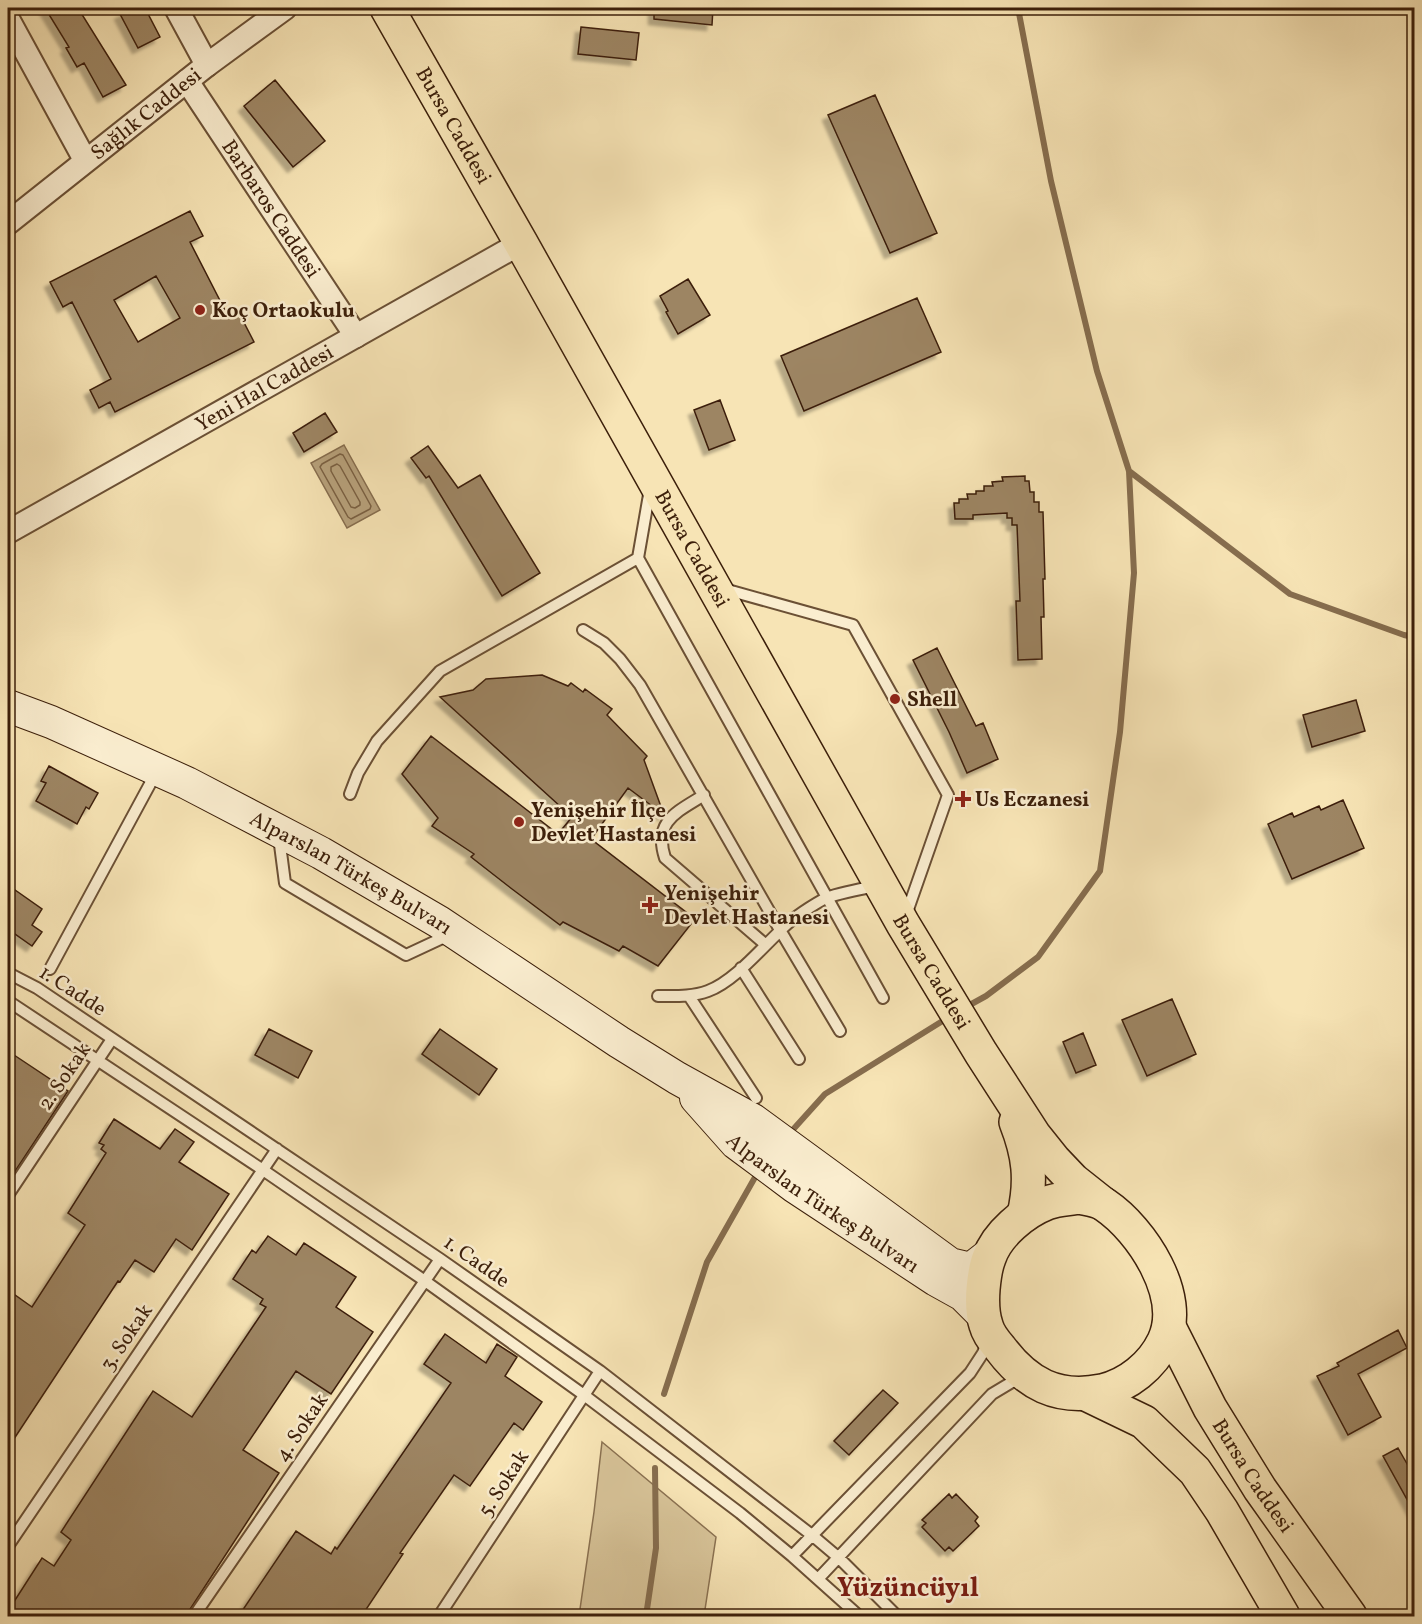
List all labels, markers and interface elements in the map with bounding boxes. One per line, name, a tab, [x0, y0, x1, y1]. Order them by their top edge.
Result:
street label: Sağlık Caddesi	[85, 62, 208, 168]
street label: Bursa Caddesi	[408, 62, 498, 190]
street label: Barbaros Caddesi	[214, 134, 327, 284]
place label: Koç Ortaokulu	[212, 297, 355, 326]
marker: Koç Ortaokulu	[193, 303, 207, 317]
street label: Yeni Hal Caddesi	[191, 338, 339, 440]
street label: Bursa Caddesi	[647, 485, 736, 613]
place label: Shell	[907, 686, 957, 715]
marker: Shell	[888, 692, 902, 706]
place label: Us Eczanesi	[975, 786, 1090, 815]
marker: Us Eczanesi	[956, 792, 970, 806]
place label: Yenişehir İlçe Devlet Hastanesi	[531, 797, 696, 850]
street label: Alparslan Türkeş Bulvarı	[244, 805, 457, 943]
marker: Yenişehir İlçe Devlet Hastanesi	[512, 815, 526, 829]
place label: Yenişehir Devlet Hastanesi	[664, 880, 829, 933]
marker: Yenişehir Devlet Hastanesi	[641, 896, 659, 914]
street label: Bursa Caddesi	[884, 909, 977, 1036]
street label: 1. Cadde	[33, 959, 112, 1024]
street label: 2. Sokak	[32, 1037, 99, 1117]
street label: Alparslan Türkeş Bulvarı	[718, 1128, 924, 1281]
street label: 1. Cadde	[437, 1229, 515, 1296]
street label: 3. Sokak	[94, 1298, 161, 1377]
street label: 4. Sokak	[269, 1387, 336, 1468]
street label: Bursa Caddesi	[1204, 1414, 1300, 1539]
street label: 5. Sokak	[472, 1444, 537, 1523]
district label: Yüzüncüyıl	[837, 1570, 979, 1608]

